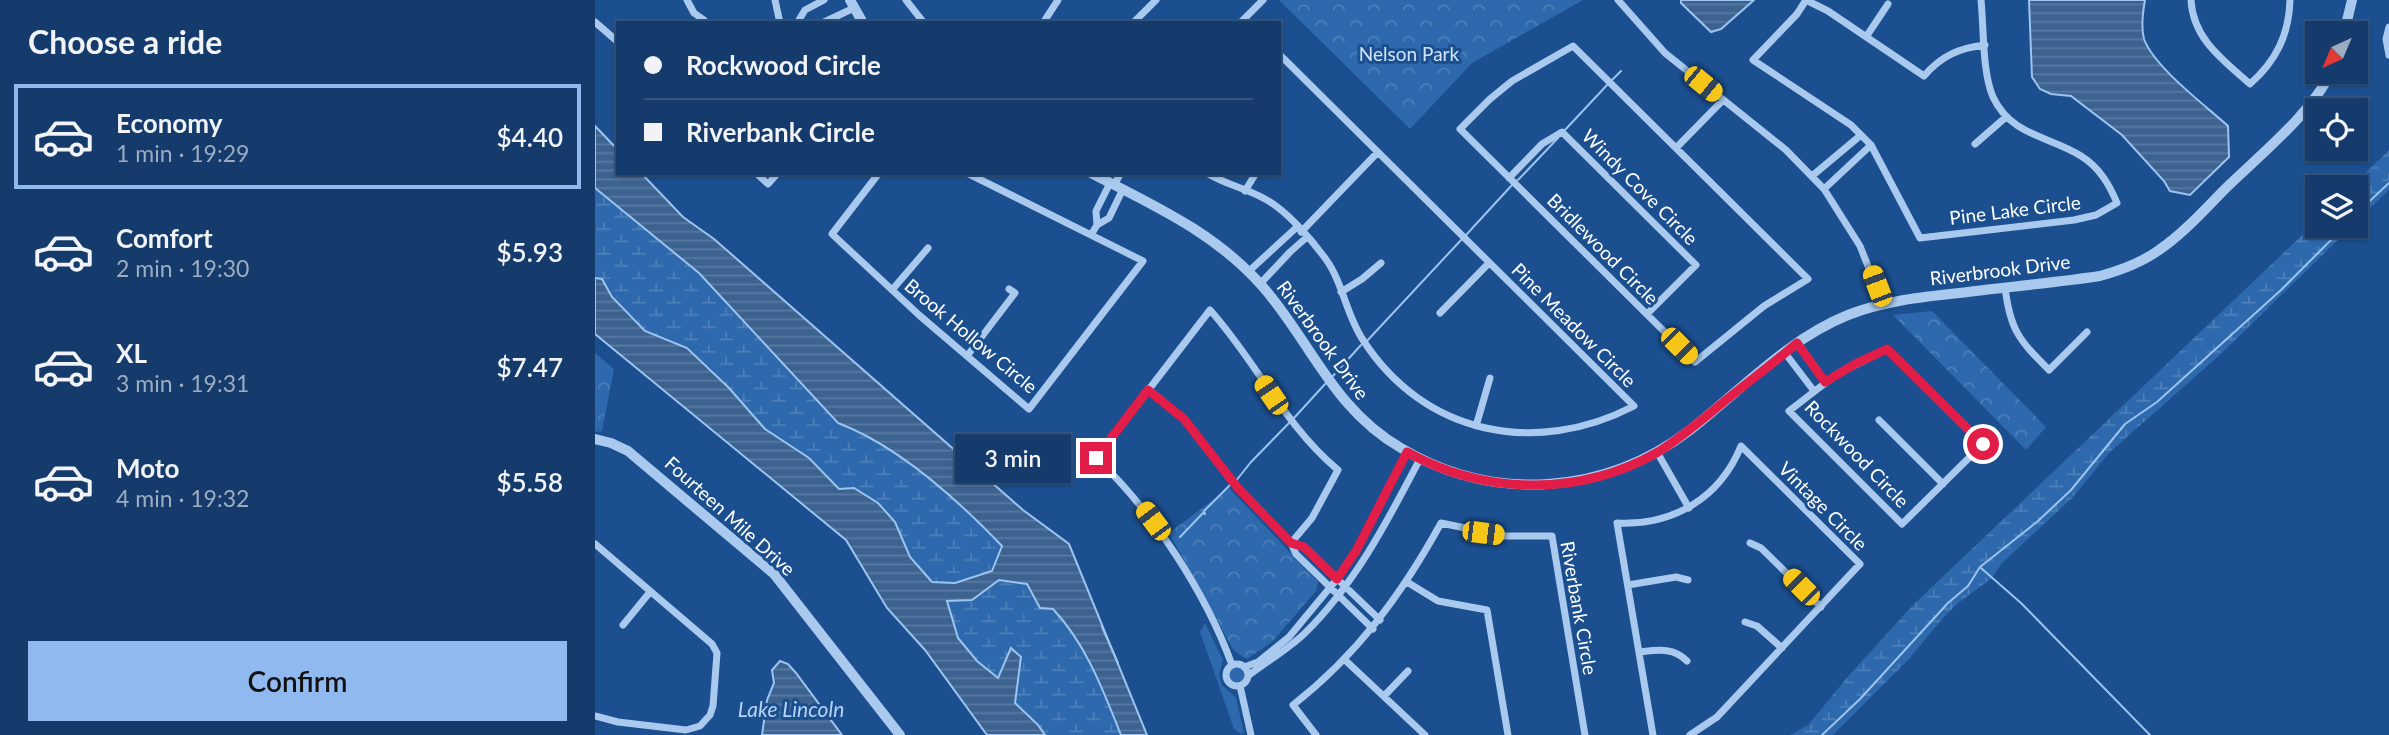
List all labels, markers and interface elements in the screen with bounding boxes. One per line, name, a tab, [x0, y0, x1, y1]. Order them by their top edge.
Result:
north arrow	[2305, 21, 2368, 84]
map controls	[2305, 21, 2368, 238]
text: Choose a ride	[28, 22, 222, 61]
park label: Nelson Park	[1359, 42, 1460, 65]
text: Rockwood Circle	[686, 49, 881, 81]
car	[1681, 63, 1726, 105]
button: locate	[2305, 98, 2368, 161]
icon: car	[32, 105, 95, 168]
text: Economy	[116, 107, 222, 139]
text: Riverbank Circle	[686, 116, 875, 148]
text: $4.40	[497, 121, 563, 153]
street label: Windy Cove Circle	[1578, 124, 1703, 249]
text: 1 min · 19:29	[116, 139, 249, 167]
button: layers	[2305, 175, 2368, 238]
street label: Bridlewood Circle	[1543, 188, 1664, 309]
street label: Pine Lake Circle	[1948, 190, 2082, 229]
icon: car	[32, 220, 95, 283]
text: Comfort	[116, 222, 213, 254]
text: $5.93	[497, 236, 563, 268]
street label: Riverbrook Drive	[1928, 249, 2071, 290]
text: 2 min · 19:30	[116, 254, 249, 282]
street label: Pine Meadow Circle	[1507, 258, 1641, 392]
car	[1860, 263, 1895, 309]
street label: Brook Hollow Circle	[900, 273, 1042, 398]
street label: Riverbrook Drive	[1273, 276, 1374, 404]
car	[1657, 324, 1702, 368]
icon: car	[32, 335, 95, 398]
text: XL	[116, 337, 147, 369]
text: $7.47	[497, 351, 563, 383]
text: 3 min · 19:31	[116, 369, 249, 397]
car	[1251, 372, 1292, 418]
street label: Rockwood Circle	[1800, 395, 1914, 512]
route start	[1967, 428, 1999, 460]
callout: 3 min	[956, 434, 1071, 482]
route end	[1080, 442, 1112, 474]
text: 3 min	[985, 444, 1041, 472]
icon: car	[32, 450, 95, 513]
street label: Fourteen Mile Drive	[660, 451, 800, 580]
text: Moto	[116, 452, 179, 484]
street label: Vintage Circle	[1774, 456, 1873, 555]
text: $5.58	[497, 466, 563, 498]
text: 4 min · 19:32	[116, 484, 249, 512]
car	[1132, 498, 1175, 544]
car	[1461, 520, 1506, 546]
street label: Riverbank Circle	[1556, 539, 1603, 677]
car	[1779, 565, 1824, 609]
button: Confirm	[28, 641, 567, 721]
water label: Lake Lincoln	[738, 696, 844, 721]

